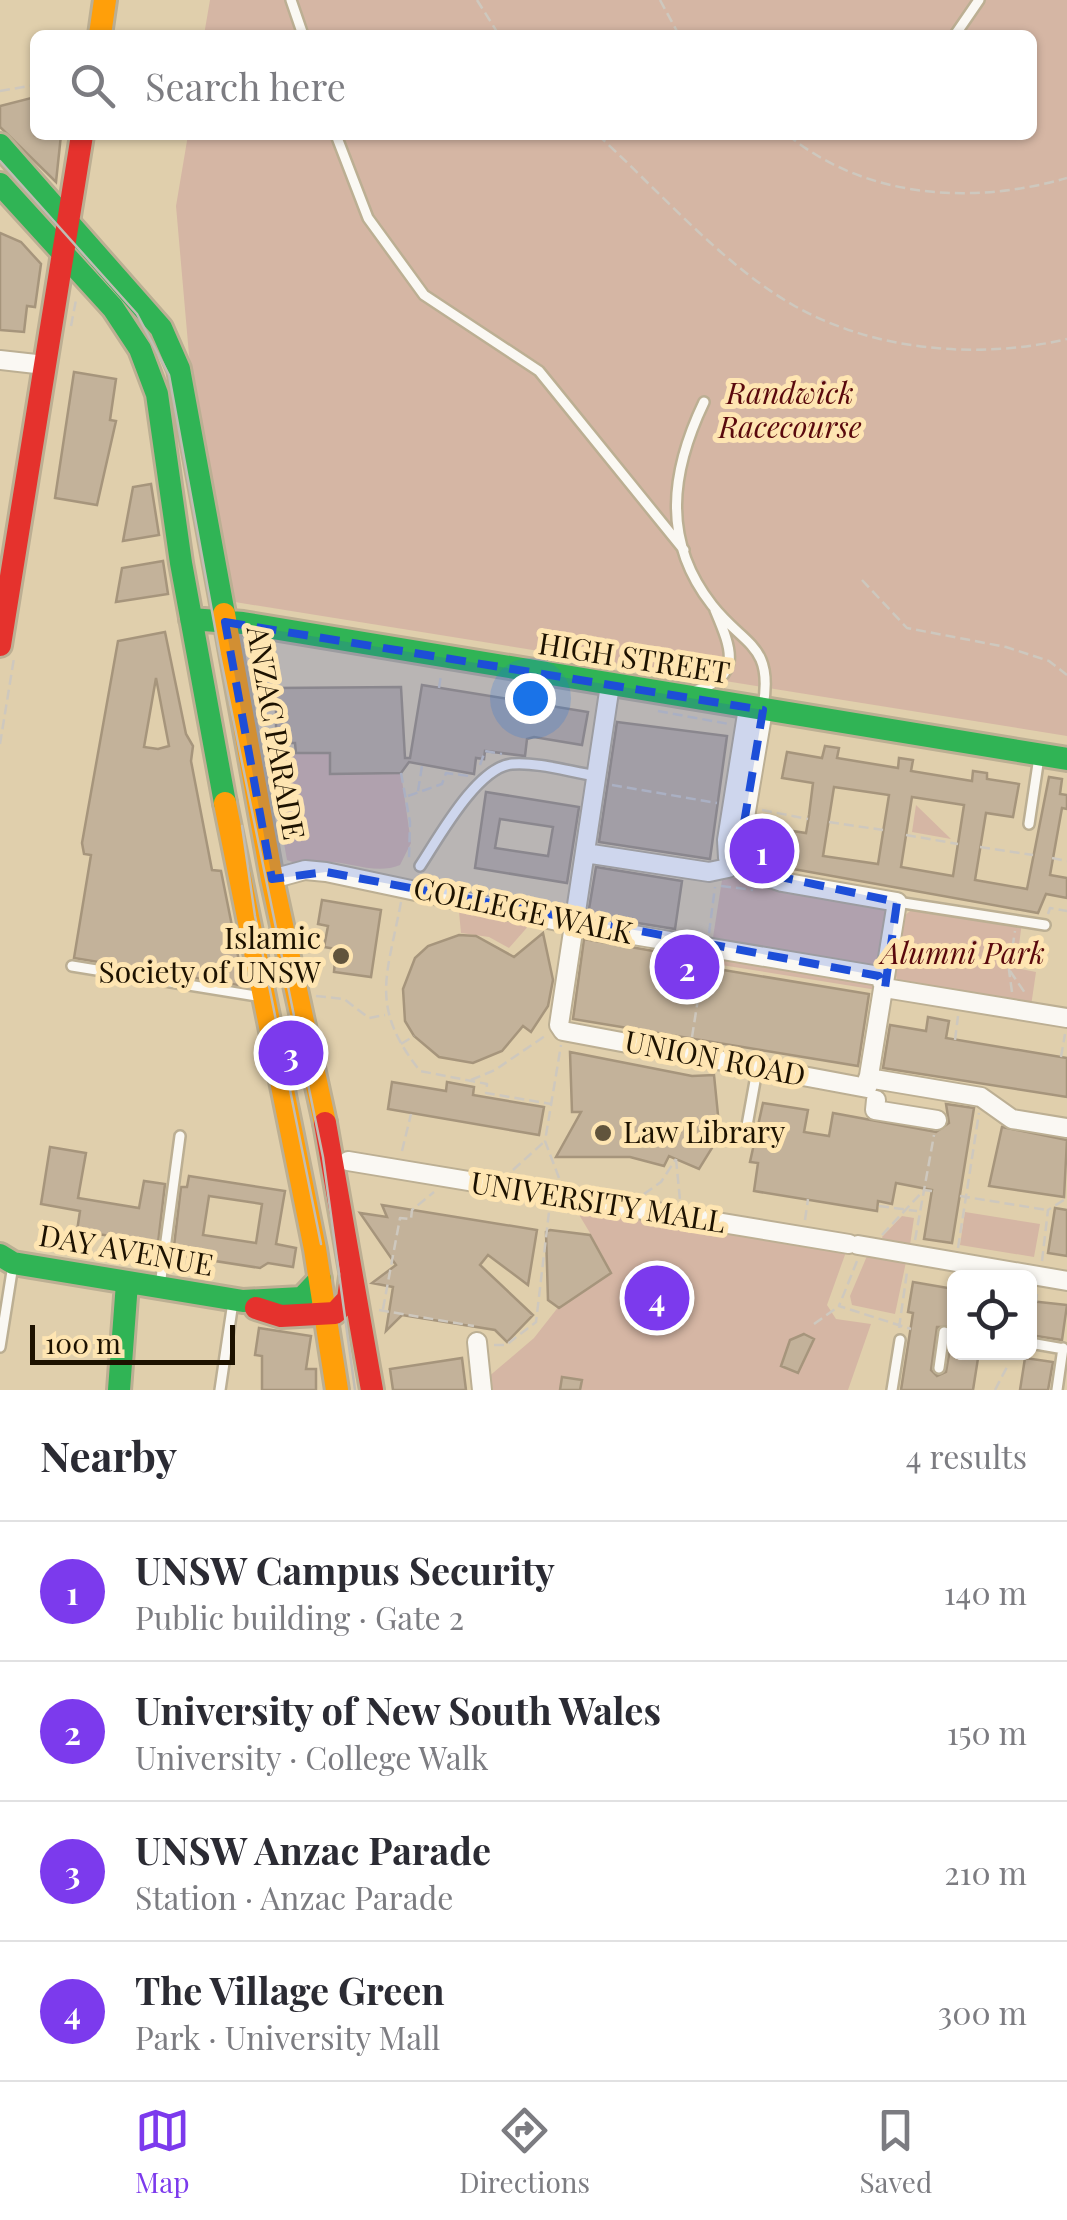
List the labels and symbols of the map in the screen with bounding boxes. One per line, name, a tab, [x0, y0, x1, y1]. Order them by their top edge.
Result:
park label: Randwick Racecourse	[717, 372, 862, 446]
street label: ANZAC PARADE	[238, 622, 315, 843]
street label: HIGH STREET	[536, 622, 733, 692]
your location	[505, 673, 556, 724]
pin: 1	[730, 814, 794, 888]
street label: COLLEGE WALK	[410, 866, 637, 952]
place label: Islamic Society of UNSW	[99, 917, 322, 991]
pin: 2	[654, 930, 720, 1004]
park label: Alumni Park	[878, 932, 1045, 972]
marker: Islamic Society of UNSW	[330, 945, 352, 967]
pin: 3	[258, 1016, 324, 1090]
street label: UNION ROAD	[622, 1020, 809, 1094]
place label: Law Library	[623, 1111, 785, 1151]
marker: Law Library	[592, 1122, 614, 1144]
street label: UNIVERSITY MALL	[468, 1161, 729, 1241]
street label: DAY AVENUE	[36, 1214, 217, 1284]
pin: 4	[624, 1260, 690, 1336]
scale bar	[30, 1320, 235, 1364]

